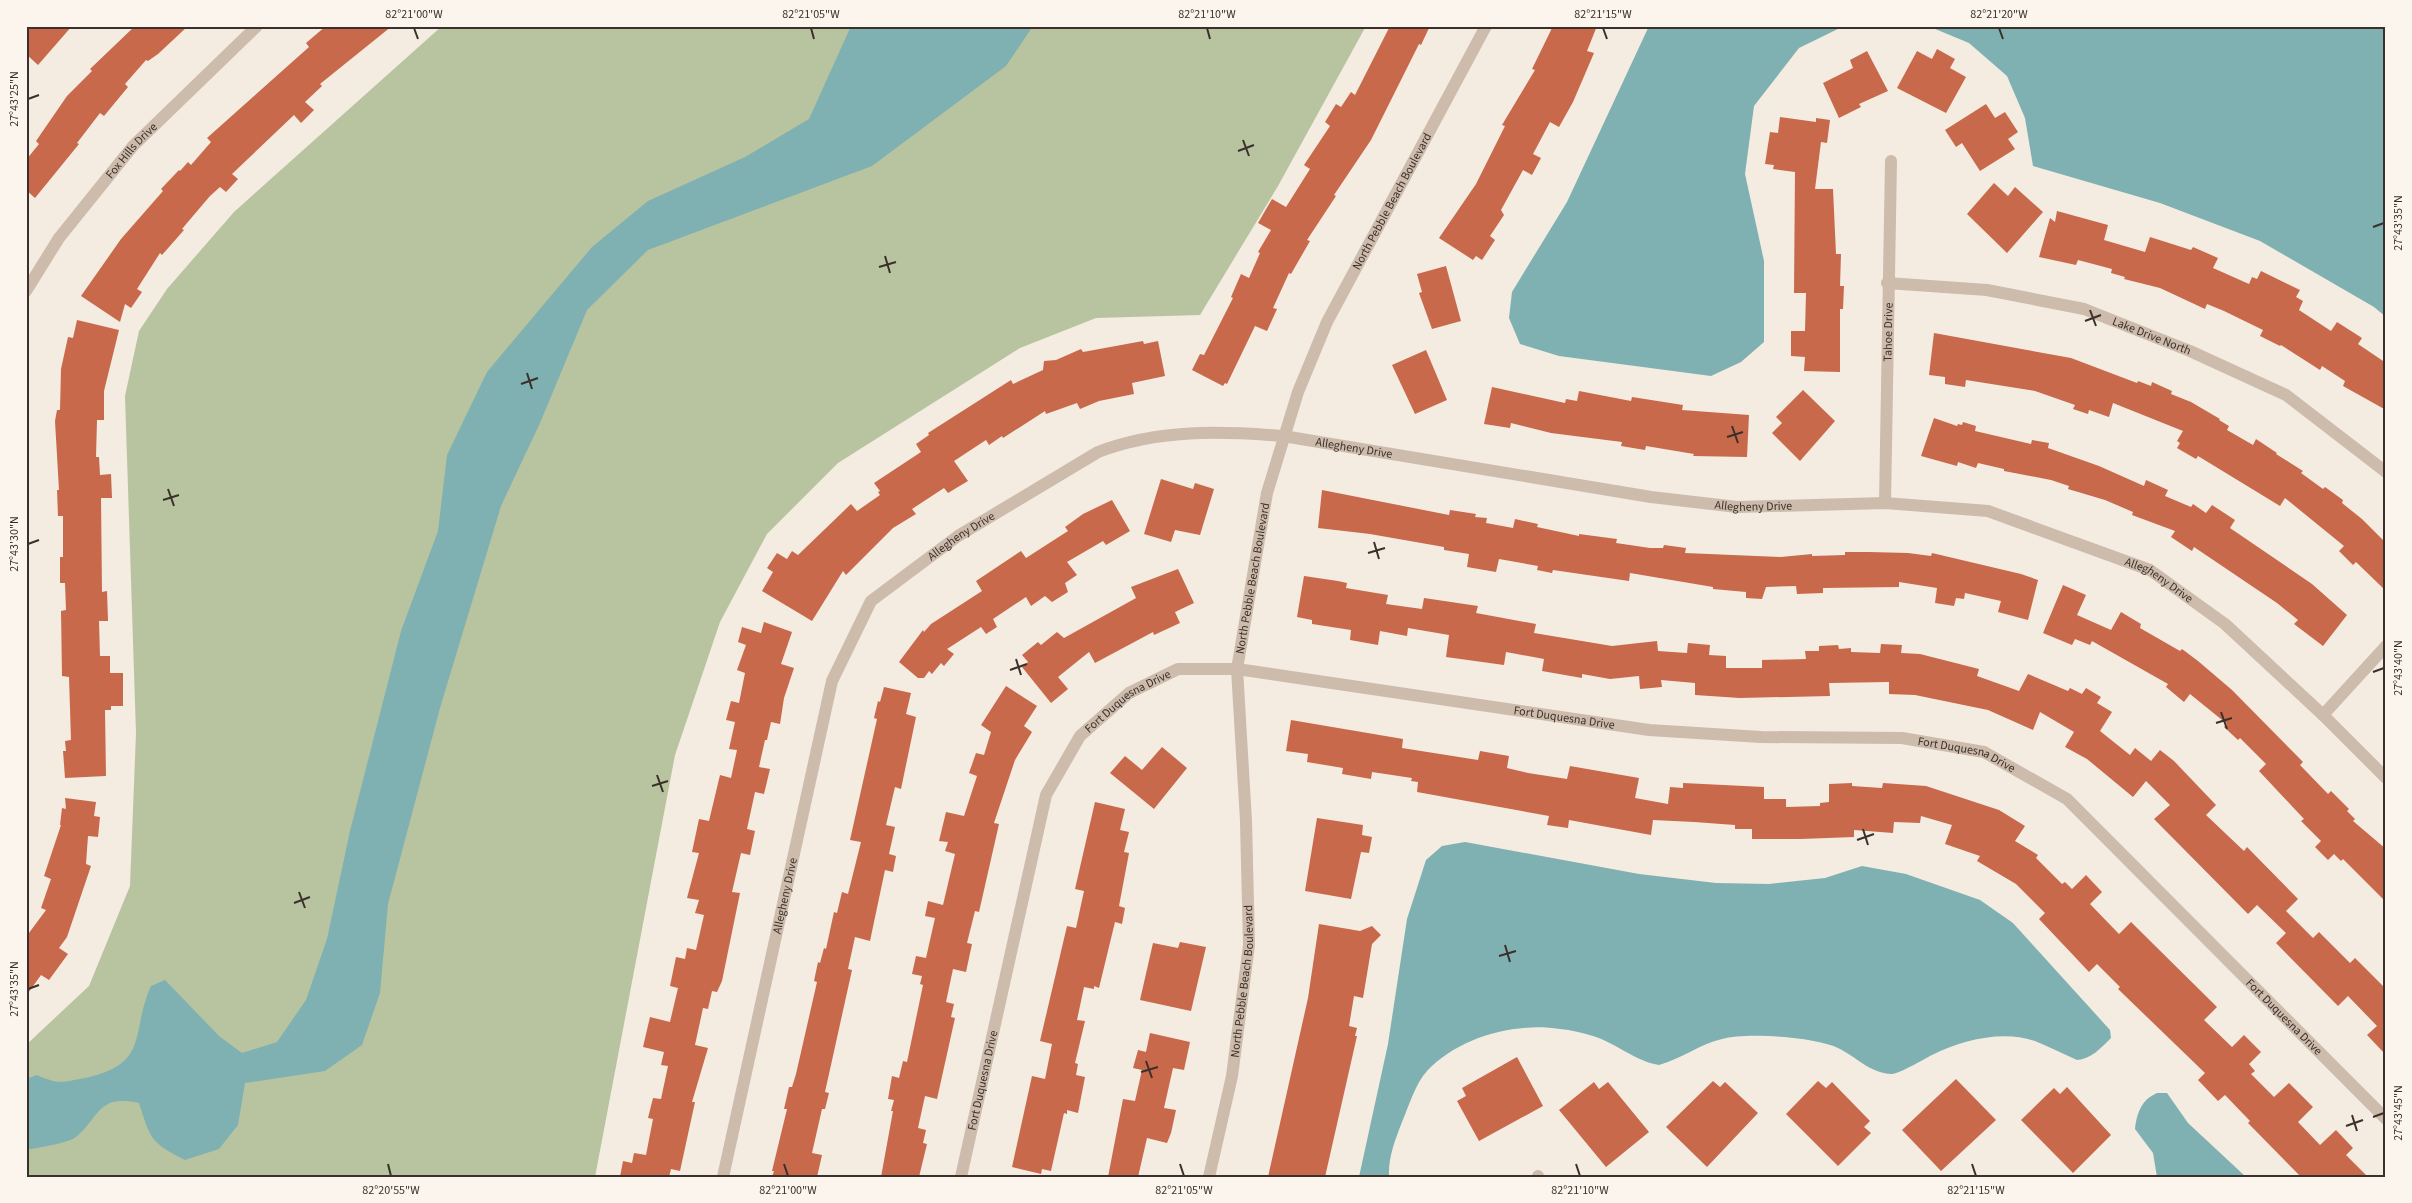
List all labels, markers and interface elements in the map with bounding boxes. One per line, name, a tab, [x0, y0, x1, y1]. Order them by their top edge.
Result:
text: 82°21'00"W	[385, 6, 443, 23]
text: 82°21'05"W	[782, 6, 840, 23]
text: 82°21'10"W	[1178, 6, 1236, 23]
text: 82°21'15"W	[1574, 6, 1632, 23]
text: 82°21'20"W	[1970, 6, 2028, 23]
text: 27°43'25"N	[6, 71, 23, 127]
street label: Fox Hills Drive	[102, 119, 161, 182]
street label: North Pebble Beach Boulevard	[1348, 130, 1436, 273]
text: 27°43'35"N	[2390, 195, 2407, 251]
street label: Tahoe Drive	[1879, 302, 1897, 362]
street label: Lake Drive North	[2110, 313, 2194, 359]
street label: Allegheny Drive	[1314, 433, 1394, 463]
street label: Allegheny Drive	[1714, 496, 1792, 516]
street label: North Pebble Beach Boulevard	[1231, 501, 1274, 655]
street label: Allegheny Drive	[924, 507, 998, 565]
text: 27°43'30"N	[6, 516, 23, 572]
street label: Allegheny Drive	[2122, 553, 2197, 607]
text: 27°43'40"N	[2390, 640, 2407, 696]
street label: Fort Duquesna Drive	[1081, 665, 1174, 737]
street label: Fort Duquesna Drive	[1512, 702, 1616, 733]
street label: Fort Duquesna Drive	[1916, 732, 2019, 777]
street label: Allegheny Drive	[768, 856, 801, 935]
street label: North Pebble Beach Boulevard	[1226, 905, 1258, 1058]
text: 27°43'35"N	[6, 961, 23, 1017]
street label: Fort Duquesna Drive	[2242, 975, 2326, 1059]
street label: Fort Duquesna Drive	[963, 1029, 1002, 1132]
text: 27°43'45"N	[2390, 1085, 2407, 1141]
text: 82°20'55"W	[362, 1182, 420, 1199]
text: 82°21'00"W	[759, 1182, 817, 1199]
text: 82°21'05"W	[1155, 1182, 1213, 1199]
text: 82°21'10"W	[1551, 1182, 1609, 1199]
text: 82°21'15"W	[1947, 1182, 2005, 1199]

